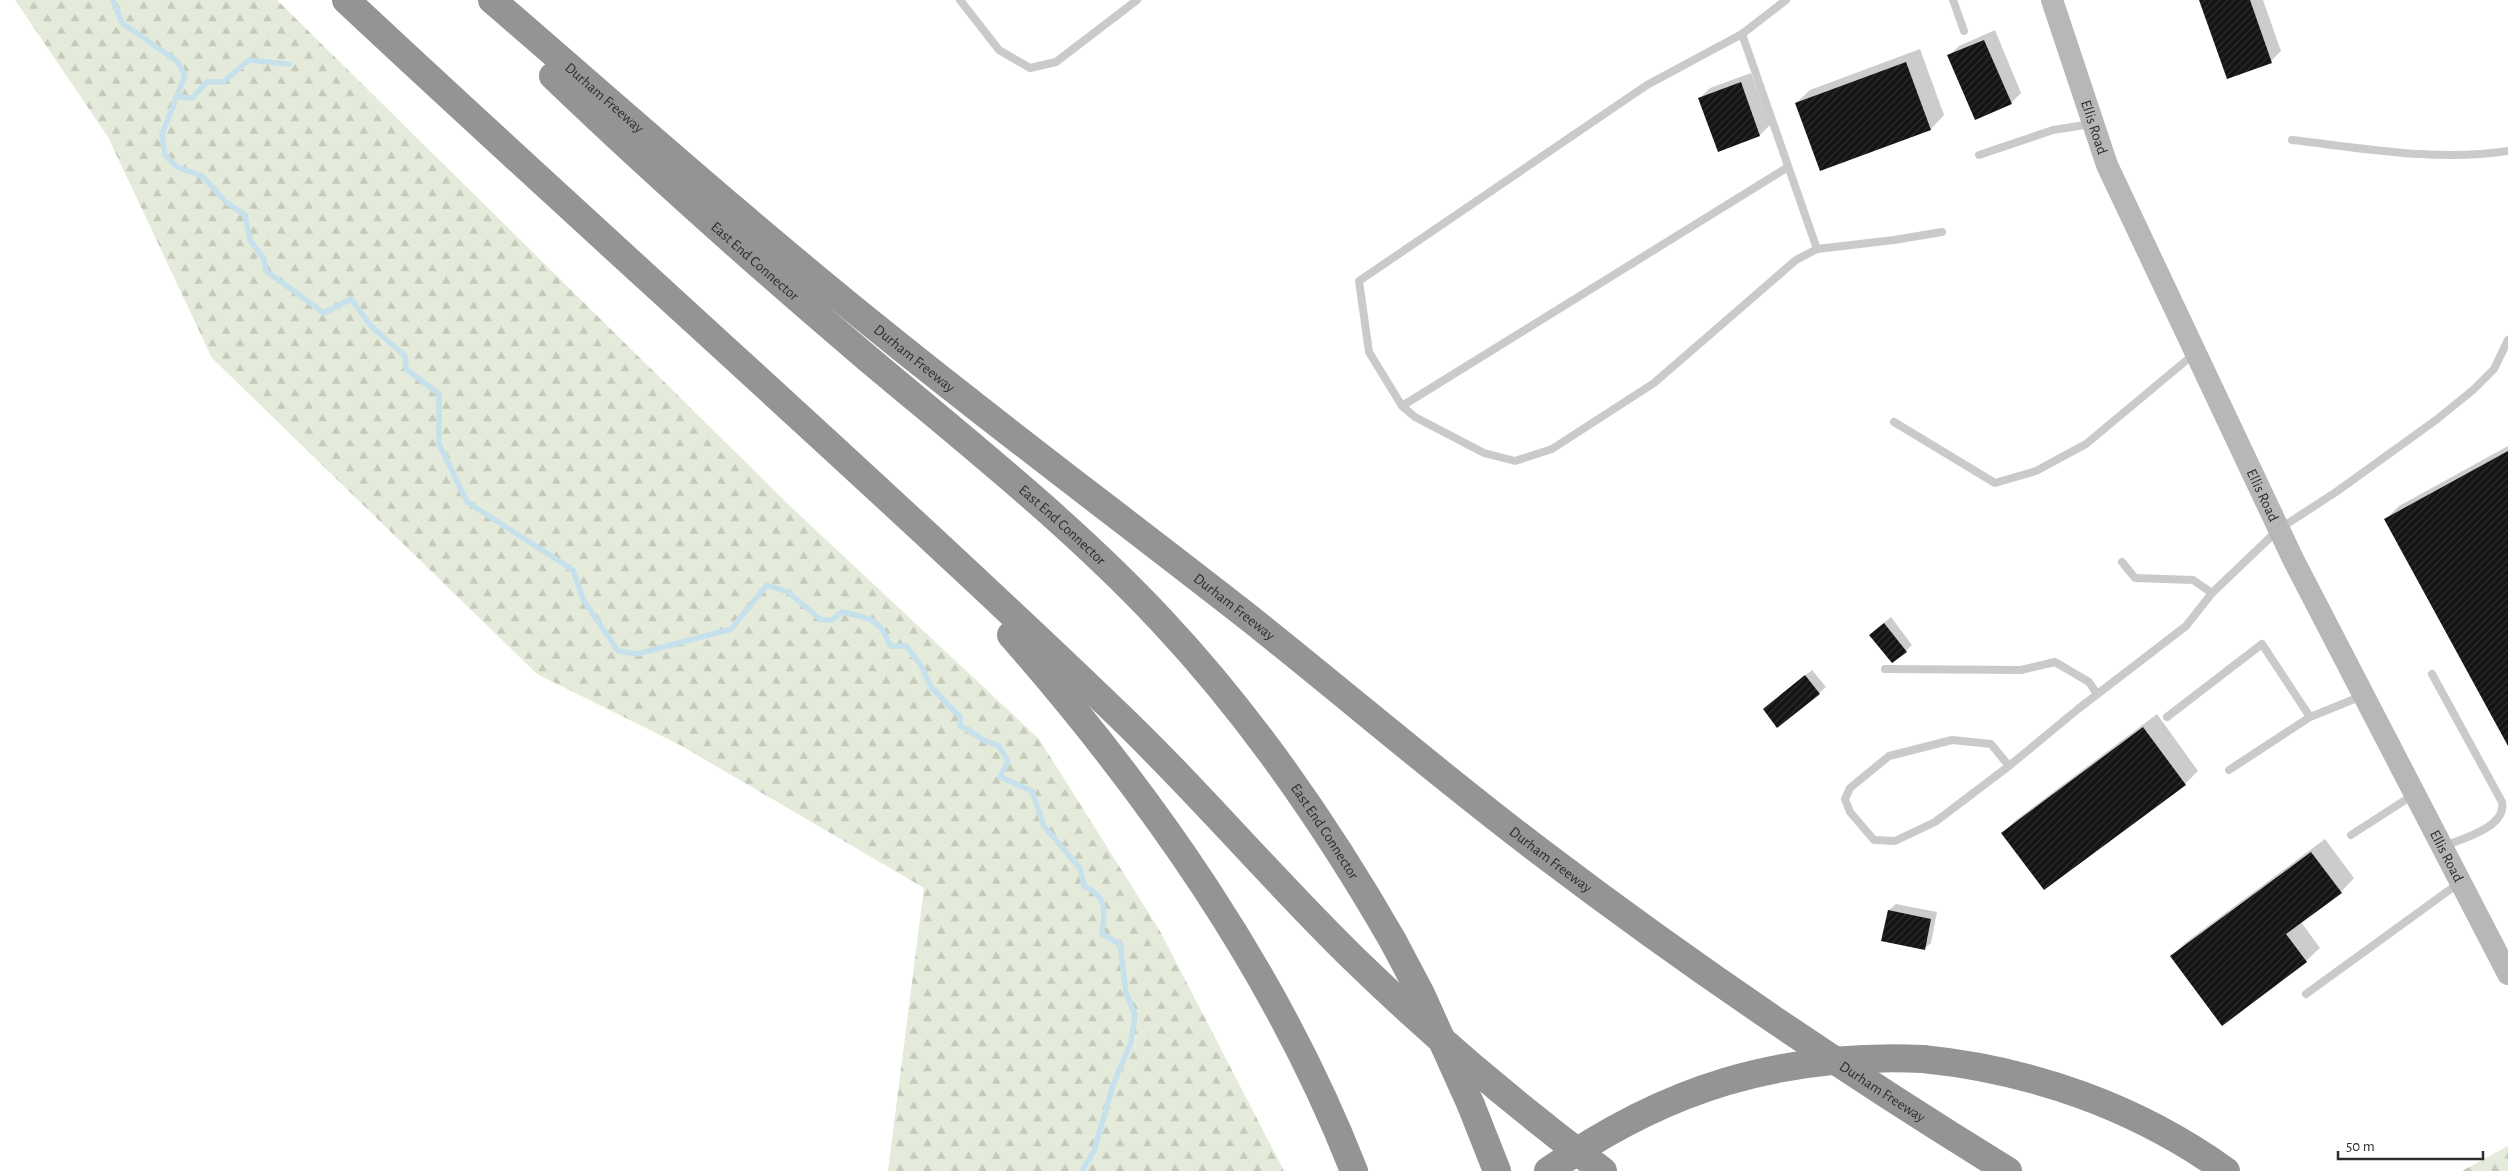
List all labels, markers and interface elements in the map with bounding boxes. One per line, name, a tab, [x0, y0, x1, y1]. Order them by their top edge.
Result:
street label: Durham Freeway	[562, 59, 647, 136]
street label: Ellis Road	[2078, 98, 2110, 156]
street label: East End Connector	[708, 219, 802, 303]
street label: Durham Freeway	[871, 321, 958, 395]
street label: Ellis Road	[2244, 467, 2282, 524]
street label: East End Connector	[1016, 482, 1109, 568]
street label: Durham Freeway	[1191, 570, 1278, 643]
street label: East End Connector	[1288, 781, 1362, 882]
street label: Durham Freeway	[1507, 824, 1595, 896]
street label: Ellis Road	[2427, 827, 2467, 885]
street label: Durham Freeway	[1837, 1058, 1929, 1125]
scale bar	[2338, 1128, 2483, 1160]
text: 50 m	[2346, 1139, 2375, 1154]

